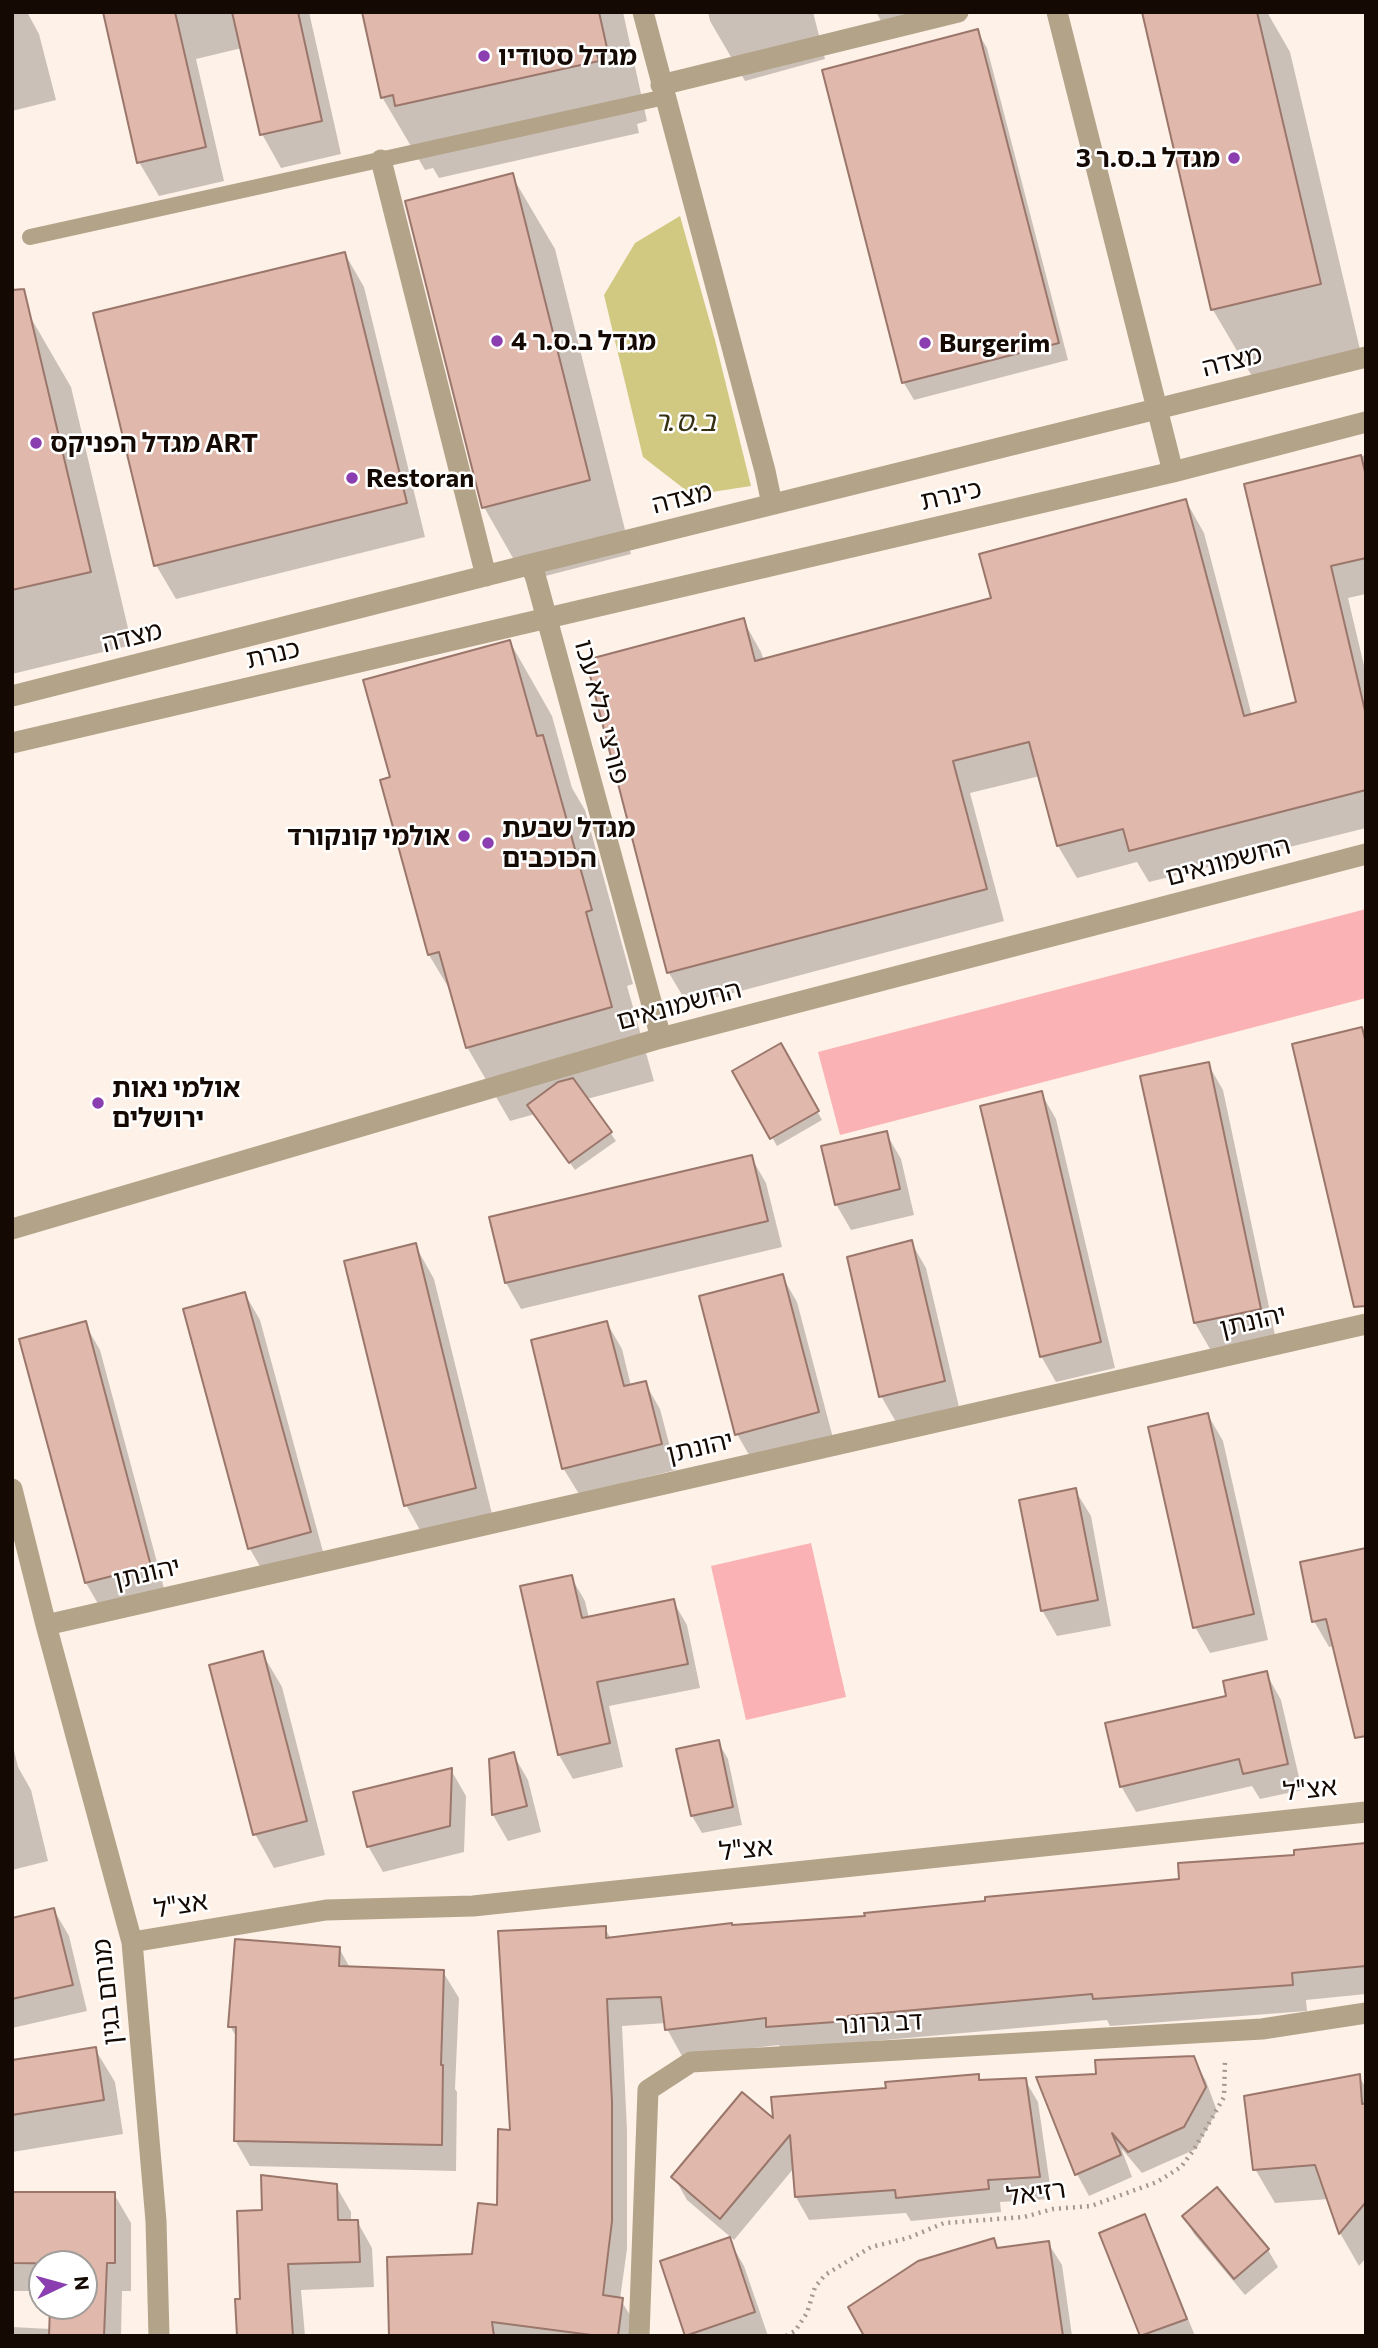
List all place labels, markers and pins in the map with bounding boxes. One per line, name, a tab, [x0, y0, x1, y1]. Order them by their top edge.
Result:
place label: מגדל סטודיו	[498, 40, 637, 72]
marker: מגדל סטודיו	[476, 48, 492, 64]
place label: מגדל ב.ס.ר 3	[1076, 142, 1220, 174]
marker: מגדל ב.ס.ר 3	[1226, 150, 1242, 166]
place label: מגדל ב.ס.ר 4	[511, 325, 656, 357]
place label: Burgerim	[939, 327, 1050, 359]
marker: מגדל ב.ס.ר 4	[489, 333, 505, 349]
marker: Burgerim	[917, 335, 933, 351]
place label: מגדל הפניקס ART	[50, 427, 258, 459]
marker: מגדל הפניקס ART	[28, 435, 44, 451]
place label: Restoran	[366, 462, 474, 494]
marker: Restoran	[344, 470, 360, 486]
place label: מגדל שבעת הכוכבים	[502, 812, 636, 874]
place label: אולמי קונקורד	[287, 820, 450, 852]
marker: אולמי קונקורד	[456, 828, 472, 844]
marker: מגדל שבעת הכוכבים	[480, 835, 496, 851]
place label: אולמי נאות ירושלים	[112, 1072, 240, 1134]
marker: אולמי נאות ירושלים	[90, 1095, 106, 1111]

